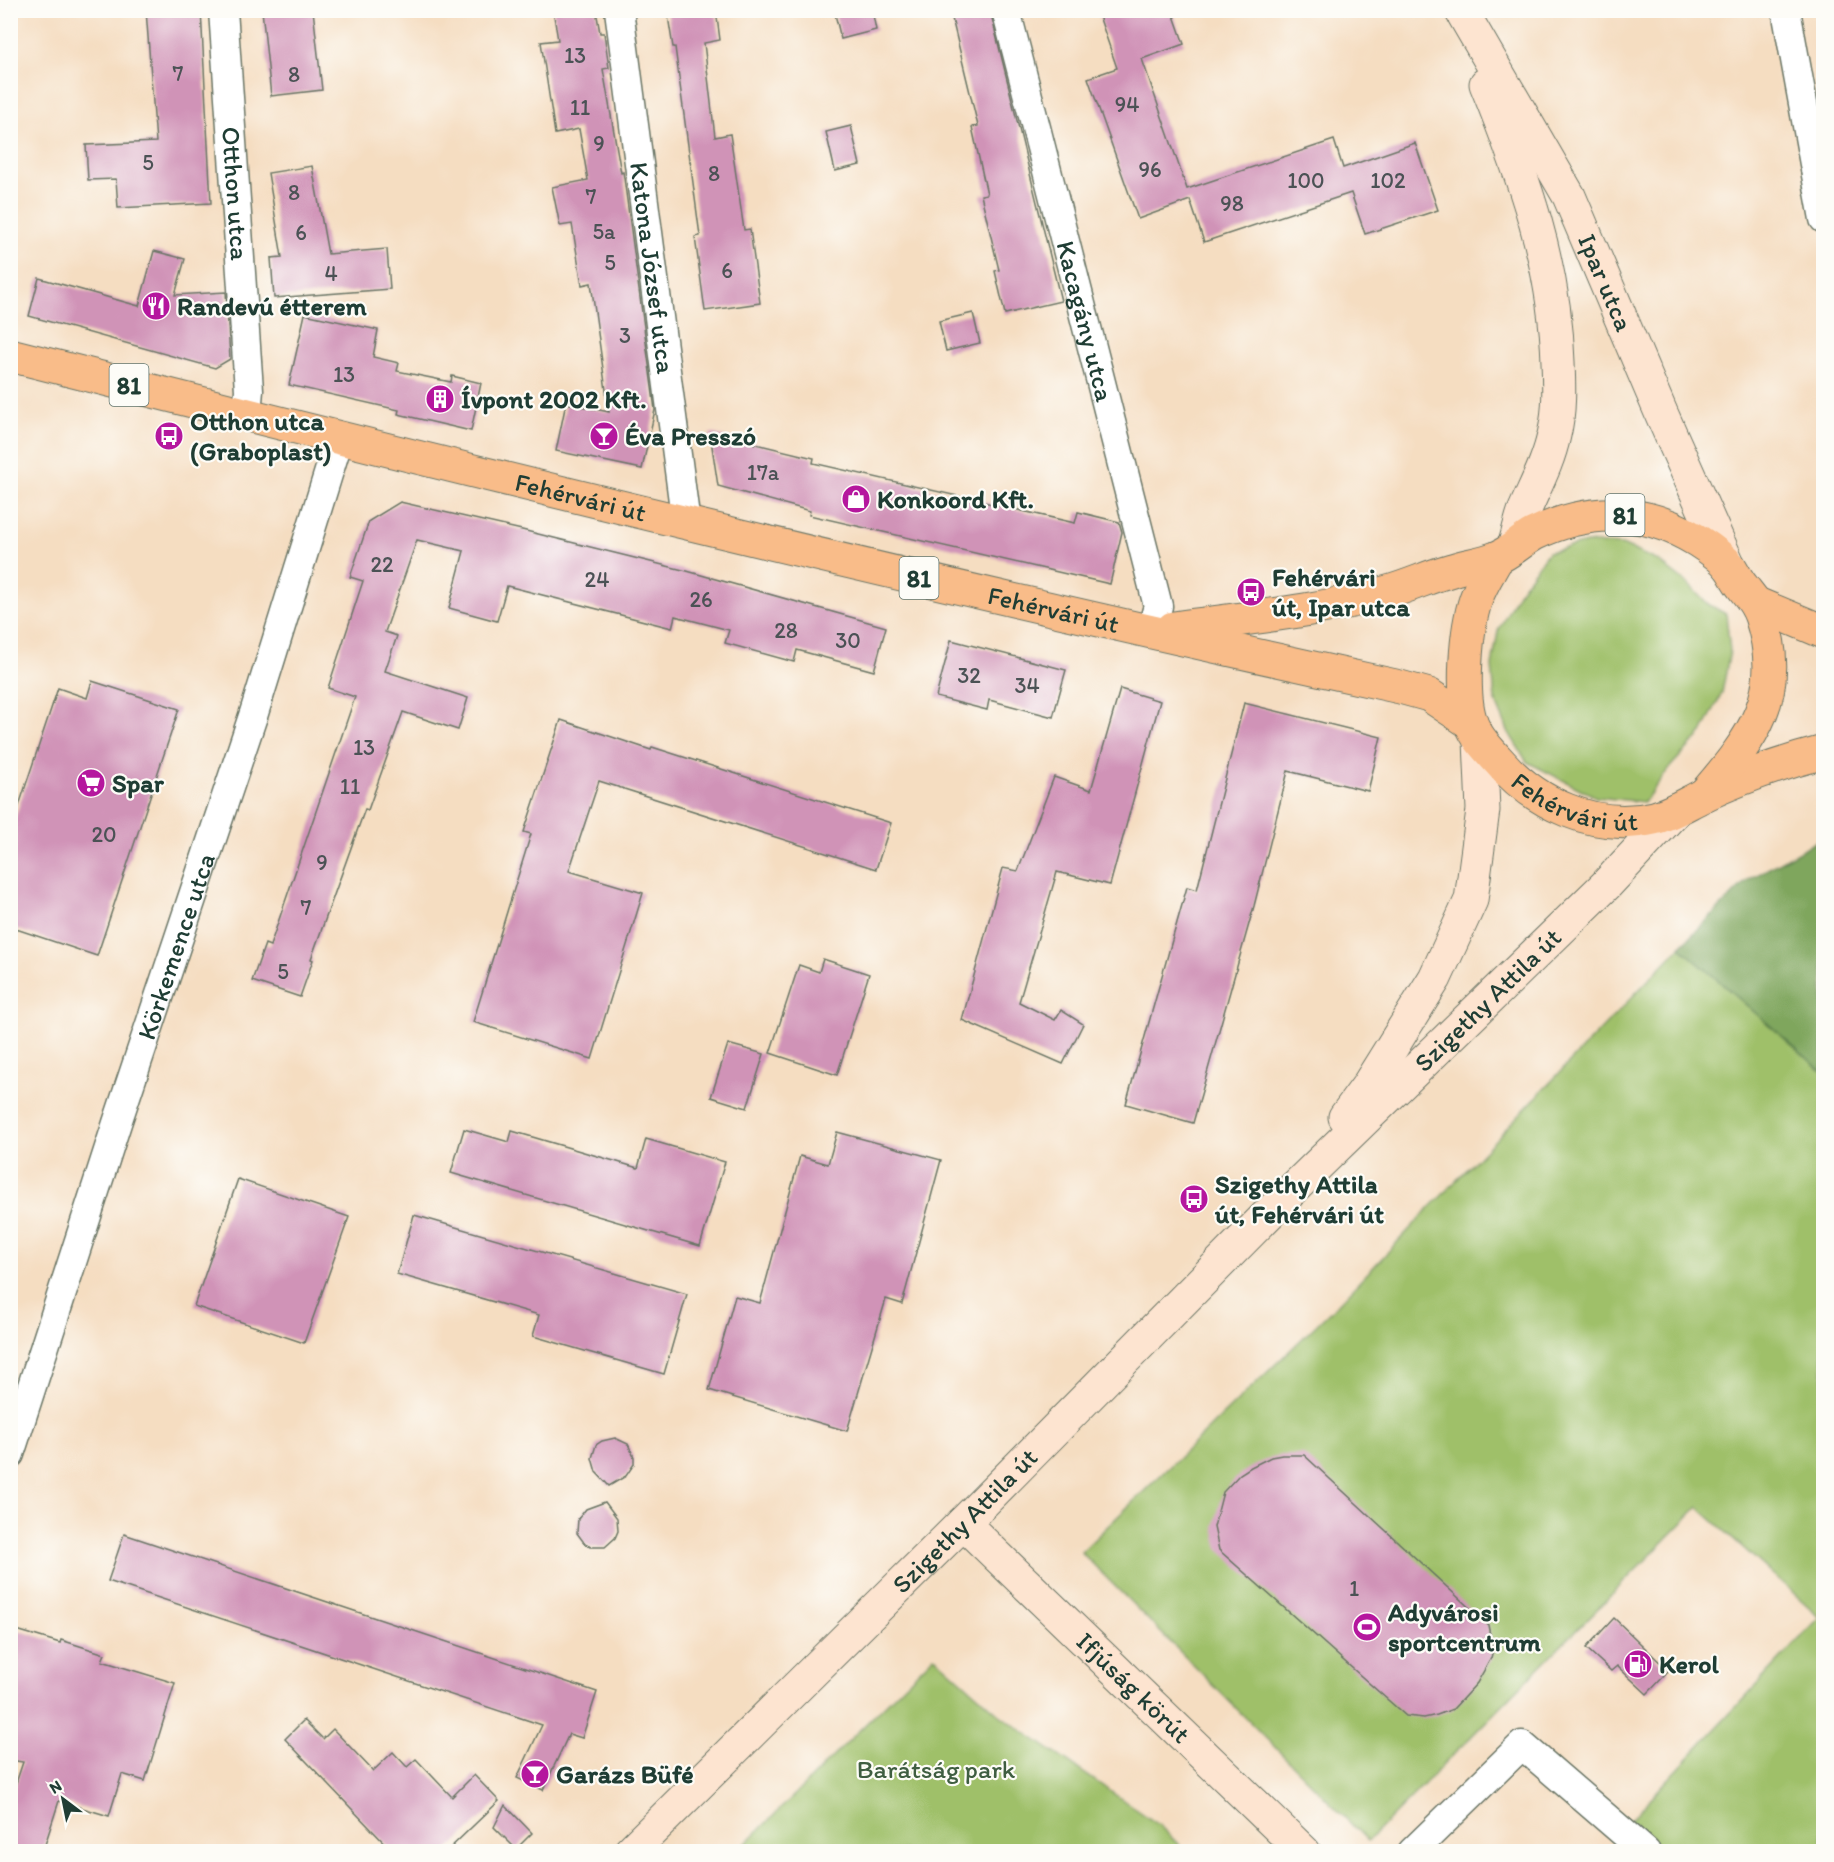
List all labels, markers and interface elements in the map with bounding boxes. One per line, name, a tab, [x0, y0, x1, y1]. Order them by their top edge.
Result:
house number: 13	[564, 42, 586, 69]
house number: 7	[173, 60, 184, 87]
house number: 8	[288, 61, 300, 88]
house number: 94	[1115, 91, 1139, 118]
house number: 11	[570, 94, 590, 121]
street label: Otthon utca	[215, 126, 256, 262]
house number: 9	[593, 130, 605, 157]
house number: 5	[142, 149, 154, 176]
house number: 96	[1138, 156, 1162, 183]
street label: Katona József utca	[623, 160, 682, 376]
house number: 8	[708, 160, 720, 187]
house number: 100	[1287, 167, 1325, 194]
house number: 102	[1370, 167, 1406, 194]
house number: 8	[288, 179, 300, 206]
house number: 7	[586, 183, 597, 210]
house number: 98	[1220, 190, 1244, 217]
house number: 5a	[592, 218, 616, 245]
house number: 6	[295, 219, 307, 246]
street label: Ipar utca	[1571, 229, 1641, 336]
street label: Kacagány utca	[1049, 237, 1121, 405]
house number: 5	[604, 249, 616, 276]
house number: 6	[721, 257, 733, 284]
house number: 4	[324, 260, 338, 287]
restaurant icon: Randevú étterem	[140, 290, 172, 322]
place label: Randevú étterem	[177, 290, 368, 322]
house number: 3	[619, 322, 631, 349]
house number: 13	[333, 361, 355, 388]
road number: 81	[110, 364, 148, 406]
building icon: Ívpont 2002 Kft.	[424, 383, 456, 415]
place label: Ívpont 2002 Kft.	[461, 383, 647, 415]
place label: Otthon utca (Graboplast)	[190, 405, 331, 467]
bus stop icon: Otthon utca (Graboplast)	[153, 420, 185, 452]
bar icon: Éva Presszó	[588, 420, 620, 452]
place label: Éva Presszó	[625, 420, 756, 452]
house number: 17a	[747, 459, 780, 486]
street label: Fehérvári út	[512, 466, 650, 529]
shop icon: Konkoord Kft.	[840, 483, 872, 515]
place label: Konkoord Kft.	[877, 483, 1034, 515]
road number: 81	[1606, 494, 1644, 536]
house number: 22	[370, 551, 394, 578]
road number: 81	[900, 557, 938, 599]
place label: Fehérvári út, Ipar utca	[1271, 561, 1410, 623]
house number: 24	[585, 566, 609, 593]
bus stop icon: Fehérvári út, Ipar utca	[1235, 576, 1267, 608]
street label: Fehérvári út	[985, 579, 1122, 640]
house number: 26	[689, 586, 713, 613]
house number: 28	[774, 617, 798, 644]
house number: 30	[835, 627, 861, 654]
house number: 32	[957, 662, 981, 689]
house number: 34	[1014, 672, 1040, 699]
house number: 13	[353, 734, 375, 761]
street label: Fehérvári út	[1505, 765, 1639, 838]
supermarket icon: Spar	[75, 767, 107, 799]
place label: Spar	[112, 767, 165, 799]
house number: 11	[340, 773, 360, 800]
house number: 20	[91, 821, 117, 848]
street label: Körkemence utca	[130, 849, 222, 1044]
house number: 9	[316, 849, 328, 876]
house number: 7	[301, 894, 312, 921]
street label: Szigethy Attila út	[1407, 921, 1568, 1079]
house number: 5	[277, 958, 289, 985]
place label: Szigethy Attila út, Fehérvári út	[1214, 1168, 1384, 1230]
bus stop icon: Szigethy Attila út, Fehérvári út	[1178, 1183, 1210, 1215]
street label: Szigethy Attila út	[885, 1441, 1044, 1600]
house number: 1	[1349, 1575, 1359, 1602]
place label: Adyvárosi sportcentrum	[1387, 1596, 1541, 1658]
sports icon: Adyvárosi sportcentrum	[1351, 1611, 1383, 1643]
street label: Ifjúság körút	[1070, 1625, 1197, 1750]
fuel station icon: Kerol	[1622, 1648, 1654, 1680]
place label: Kerol	[1659, 1648, 1719, 1680]
park label: Barátság park	[857, 1753, 1016, 1785]
bar icon: Garázs Büfé	[519, 1758, 551, 1790]
place label: Garázs Büfé	[556, 1758, 694, 1790]
north arrow	[33, 1769, 93, 1829]
text: N	[46, 1776, 65, 1798]

